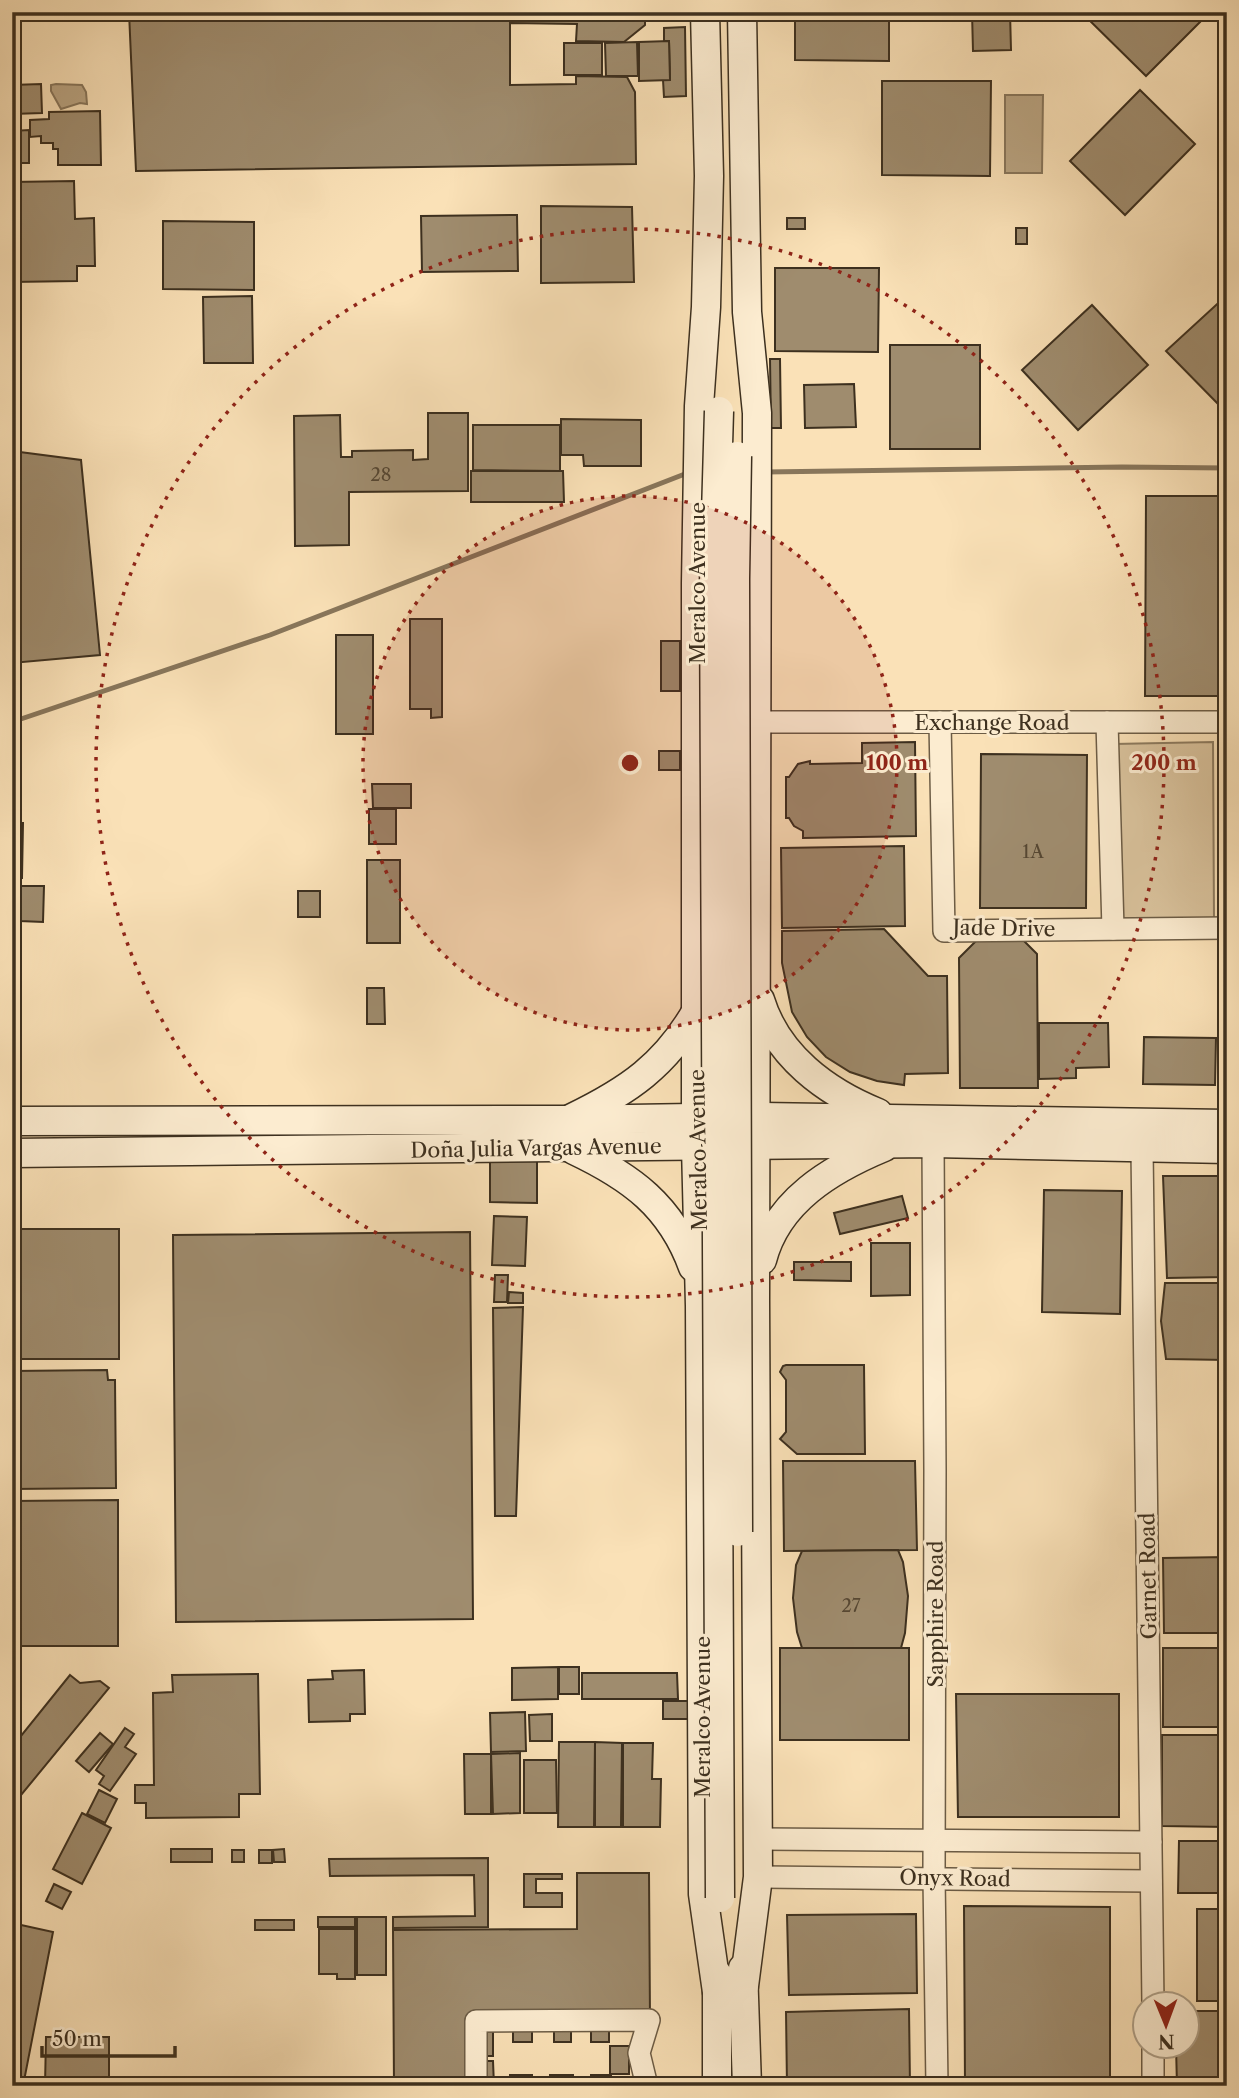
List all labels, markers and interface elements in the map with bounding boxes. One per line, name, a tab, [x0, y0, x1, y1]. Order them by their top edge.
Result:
house number: 28	[370, 464, 392, 486]
street label: Meralco Avenue	[685, 502, 710, 664]
street label: Exchange Road	[915, 710, 1070, 735]
text: 100 m	[866, 750, 928, 775]
text: 200 m	[1131, 750, 1197, 775]
centre of rings	[618, 751, 642, 775]
house number: 1A	[1022, 841, 1045, 863]
street label: Jade Drive	[949, 915, 1056, 941]
street label: Meralco Avenue	[684, 1069, 712, 1231]
street label: Doña Julia Vargas Avenue	[410, 1133, 662, 1163]
street label: Garnet Road	[1134, 1512, 1162, 1640]
street label: Sapphire Road	[923, 1540, 948, 1687]
house number: 27	[841, 1595, 861, 1617]
street label: Meralco Avenue	[690, 1636, 715, 1798]
street label: Onyx Road	[899, 1865, 1011, 1891]
north arrow	[1130, 1990, 1200, 2060]
scale bar	[42, 2014, 175, 2058]
text: 50 m	[52, 2026, 102, 2051]
text: N	[1158, 2030, 1175, 2053]

